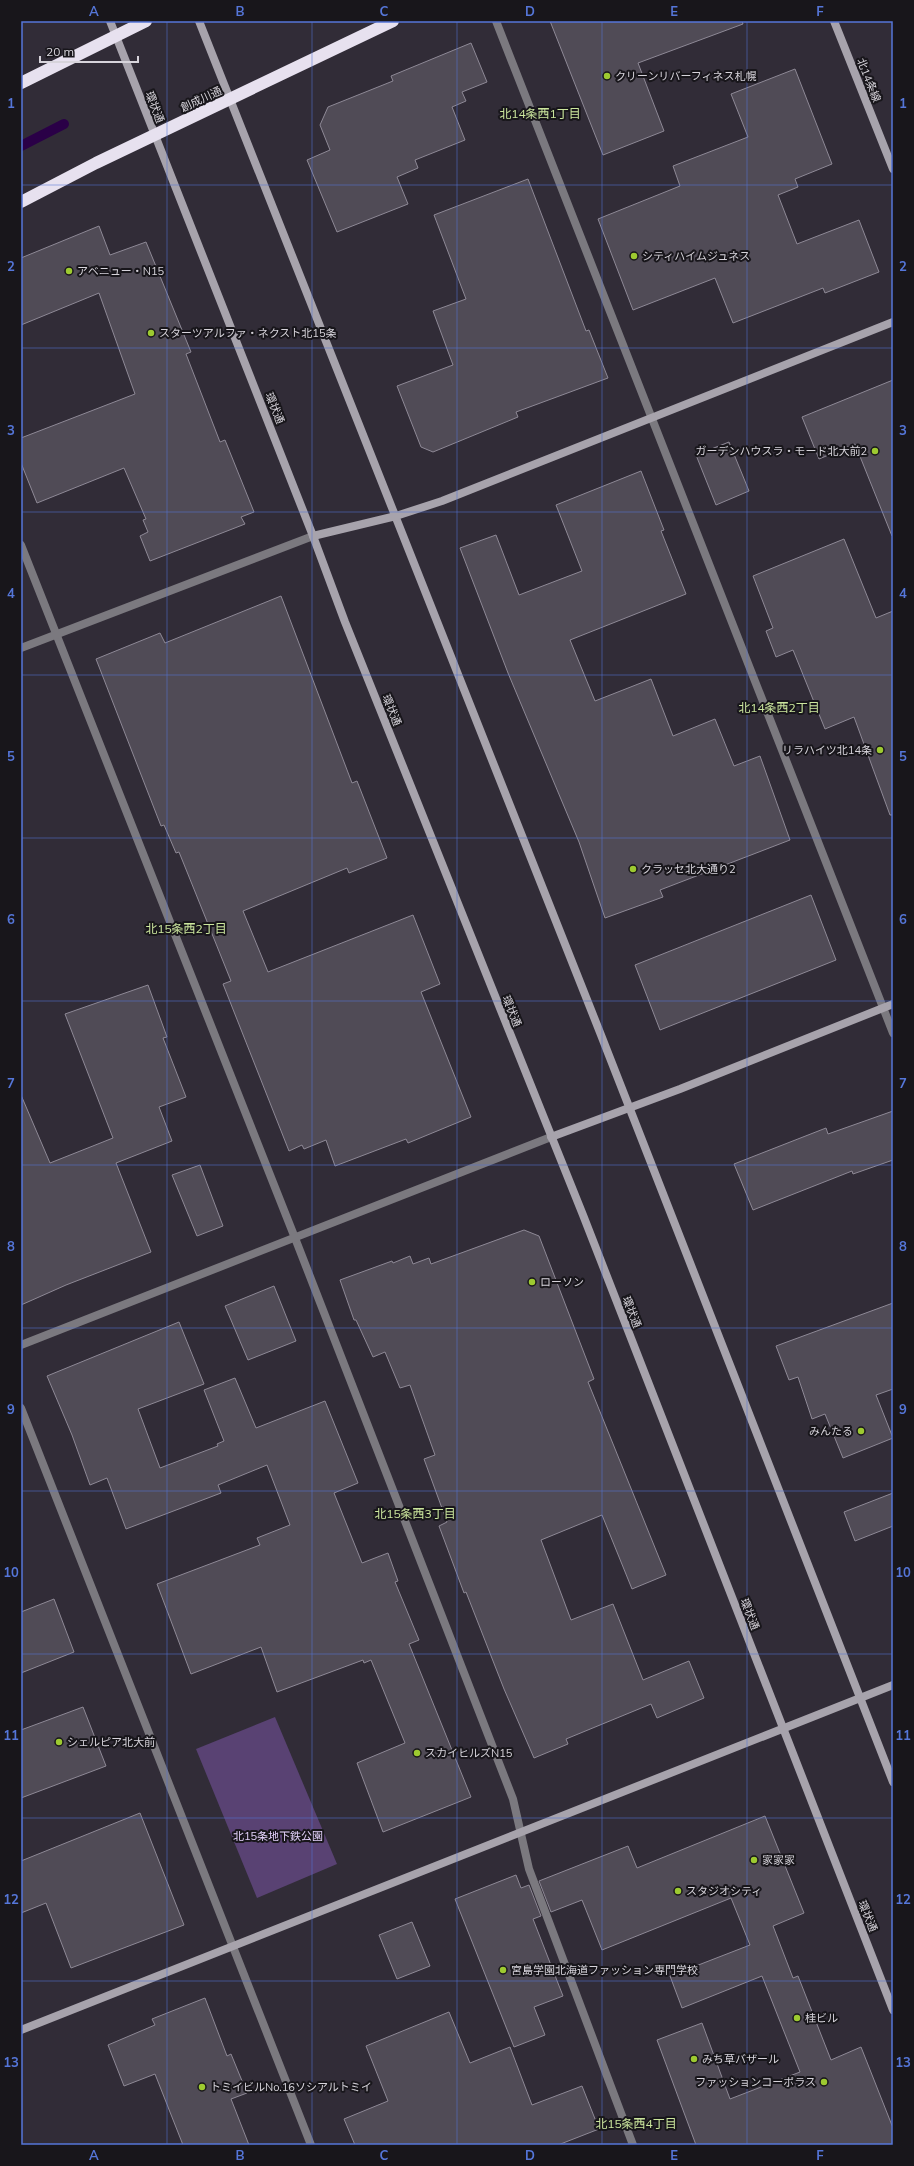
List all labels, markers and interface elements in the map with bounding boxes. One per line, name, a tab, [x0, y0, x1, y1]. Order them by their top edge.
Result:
text: A	[89, 3, 99, 19]
text: B	[236, 3, 245, 19]
text: C	[380, 3, 389, 19]
text: D	[525, 3, 535, 19]
text: E	[670, 3, 678, 19]
text: F	[816, 3, 824, 19]
scale bar	[40, 38, 138, 64]
text: 20 m	[46, 44, 74, 59]
street label: 北14条線	[854, 56, 884, 104]
place label: クリーンリバーフィネス札幌	[615, 69, 757, 83]
marker: クリーンリバーフィネス札幌	[602, 71, 612, 81]
street label: 創成川通	[178, 83, 224, 115]
street label: 環状通	[143, 89, 167, 125]
text: 1	[7, 95, 15, 111]
text: 1	[899, 95, 907, 111]
district label: 北14条西1丁目	[499, 106, 581, 121]
place label: シティハイムジュネス	[642, 249, 750, 263]
marker: シティハイムジュネス	[629, 251, 639, 261]
text: 2	[7, 258, 15, 274]
text: 2	[899, 258, 907, 274]
place label: アベニュー・N15	[77, 264, 165, 278]
marker: アベニュー・N15	[64, 266, 74, 276]
place label: スターツアルファ・ネクスト北15条	[159, 326, 337, 340]
marker: スターツアルファ・ネクスト北15条	[146, 328, 156, 338]
street label: 環状通	[262, 390, 288, 426]
text: 3	[7, 422, 15, 438]
text: 3	[899, 422, 907, 438]
place label: ガーデンハウスラ・モード北大前2	[695, 444, 867, 458]
marker: ガーデンハウスラ・モード北大前2	[870, 446, 880, 456]
text: 4	[7, 585, 15, 601]
text: 4	[899, 585, 907, 601]
street label: 環状通	[379, 692, 405, 728]
district label: 北14条西2丁目	[738, 700, 820, 715]
place label: リラハイツ北14条	[782, 743, 872, 757]
marker: リラハイツ北14条	[875, 745, 885, 755]
text: 5	[7, 748, 15, 764]
text: 5	[899, 748, 907, 764]
place label: クラッセ北大通り2	[641, 862, 736, 876]
marker: クラッセ北大通り2	[628, 864, 638, 874]
text: 6	[7, 911, 15, 927]
text: 6	[899, 911, 907, 927]
district label: 北15条西2丁目	[145, 921, 227, 936]
street label: 環状通	[499, 993, 525, 1029]
text: 7	[7, 1075, 15, 1091]
text: 7	[899, 1075, 907, 1091]
text: 8	[7, 1238, 15, 1254]
text: 8	[899, 1238, 907, 1254]
place label: ローソン	[540, 1275, 584, 1289]
marker: ローソン	[527, 1277, 537, 1287]
street label: 環状通	[620, 1294, 644, 1330]
text: 9	[7, 1401, 15, 1417]
text: 9	[899, 1401, 907, 1417]
place label: みんたる	[809, 1424, 853, 1438]
marker: みんたる	[856, 1426, 866, 1436]
district label: 北15条西3丁目	[374, 1506, 456, 1521]
text: 10	[3, 1564, 19, 1580]
text: 10	[895, 1564, 911, 1580]
street label: 環状通	[738, 1596, 762, 1632]
text: 11	[3, 1727, 19, 1743]
text: 11	[895, 1727, 911, 1743]
place label: シェルピア北大前	[67, 1735, 155, 1749]
marker: シェルピア北大前	[54, 1737, 64, 1747]
place label: スカイヒルズN15	[425, 1746, 513, 1760]
marker: スカイヒルズN15	[412, 1748, 422, 1758]
park label: 北15条地下鉄公園	[233, 1829, 323, 1843]
place label: 家家家	[762, 1853, 795, 1867]
marker: 家家家	[749, 1855, 759, 1865]
place label: スタジオシティ	[686, 1884, 762, 1898]
marker: スタジオシティ	[673, 1886, 683, 1896]
text: 12	[3, 1891, 19, 1907]
text: 12	[895, 1891, 911, 1907]
street label: 環状通	[855, 1898, 881, 1934]
place label: 宮島学園北海道ファッション専門学校	[511, 1963, 698, 1977]
marker: 宮島学園北海道ファッション専門学校	[498, 1965, 508, 1975]
place label: 桂ビル	[805, 2011, 838, 2025]
marker: 桂ビル	[792, 2013, 802, 2023]
place label: みち草バザール	[702, 2052, 779, 2066]
text: 13	[3, 2054, 19, 2070]
marker: みち草バザール	[689, 2054, 699, 2064]
text: 13	[895, 2054, 911, 2070]
place label: ファッションコーポラス	[695, 2075, 816, 2089]
marker: ファッションコーポラス	[819, 2077, 829, 2087]
place label: トミイビルNo.16ソシアルトミイ	[210, 2080, 372, 2094]
marker: トミイビルNo.16ソシアルトミイ	[197, 2082, 207, 2092]
district label: 北15条西4丁目	[595, 2116, 677, 2131]
text: A	[89, 2147, 99, 2163]
text: B	[236, 2147, 245, 2163]
text: C	[380, 2147, 389, 2163]
text: D	[525, 2147, 535, 2163]
text: E	[670, 2147, 678, 2163]
text: F	[816, 2147, 824, 2163]

